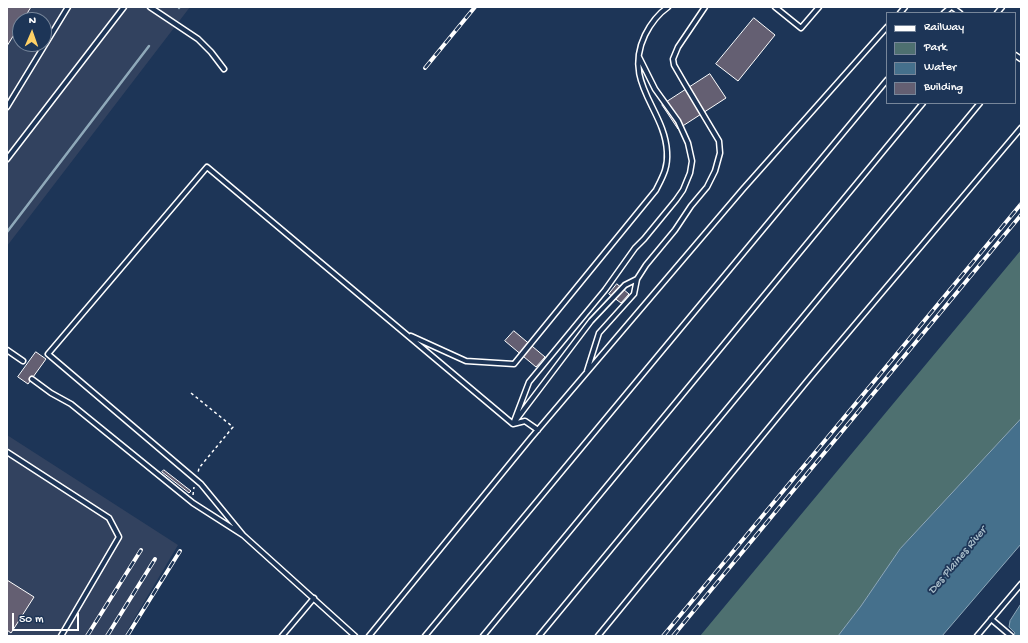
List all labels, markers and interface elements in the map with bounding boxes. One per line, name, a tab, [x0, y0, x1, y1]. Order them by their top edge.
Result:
north arrow	[12, 12, 52, 52]
legend	[886, 12, 1016, 104]
text: N	[29, 15, 36, 27]
text: Railway	[924, 21, 964, 35]
text: Park	[924, 41, 947, 55]
text: Water	[924, 61, 956, 75]
text: Building	[924, 81, 963, 95]
water label: Des Plaines River	[926, 524, 990, 598]
scale bar	[14, 605, 81, 631]
text: 50 m	[19, 613, 44, 627]

